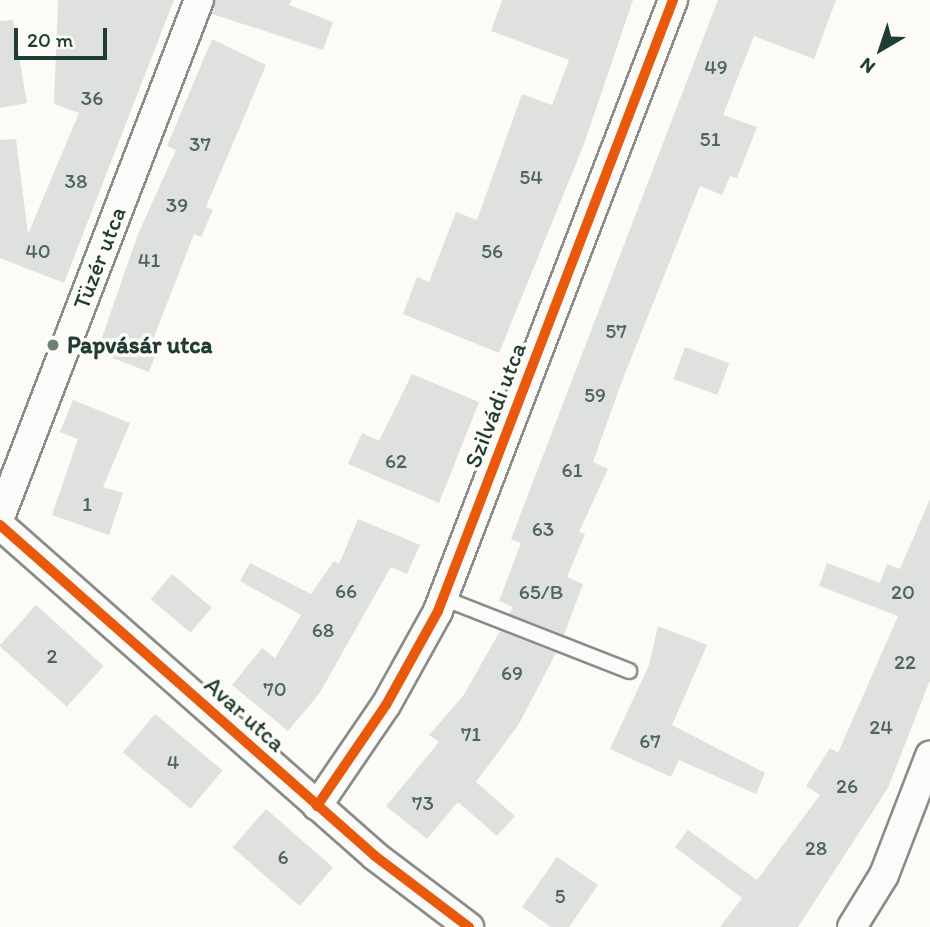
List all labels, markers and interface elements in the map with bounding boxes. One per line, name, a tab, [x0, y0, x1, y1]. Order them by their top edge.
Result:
scale bar	[18, 14, 110, 58]
north arrow	[846, 14, 916, 84]
text: 20 m	[27, 27, 73, 52]
text: N	[855, 53, 880, 79]
house number: 49	[704, 54, 728, 80]
house number: 36	[81, 85, 103, 111]
house number: 51	[700, 126, 720, 152]
house number: 37	[189, 131, 211, 157]
house number: 54	[519, 164, 543, 190]
house number: 38	[65, 168, 87, 194]
house number: 39	[166, 192, 188, 218]
street label: Tüzér utca	[66, 203, 132, 313]
house number: 40	[25, 238, 51, 264]
house number: 56	[481, 238, 503, 264]
house number: 41	[138, 247, 160, 273]
house number: 57	[605, 318, 627, 344]
place label: Papvásár utca	[67, 331, 212, 359]
marker: Papvásár utca	[45, 337, 61, 353]
street label: Szilvádi utca	[458, 339, 532, 471]
house number: 59	[584, 382, 606, 408]
house number: 62	[385, 448, 407, 474]
house number: 61	[562, 457, 582, 483]
house number: 1	[82, 491, 92, 517]
house number: 63	[532, 516, 554, 542]
house number: 66	[335, 578, 357, 604]
house number: 65/B	[519, 579, 563, 605]
house number: 20	[891, 579, 915, 605]
house number: 68	[312, 617, 334, 643]
house number: 2	[46, 643, 58, 669]
house number: 22	[894, 649, 916, 675]
house number: 69	[501, 660, 523, 686]
street label: Avar utca	[199, 671, 291, 757]
house number: 70	[263, 676, 287, 702]
house number: 24	[869, 714, 893, 740]
house number: 71	[461, 721, 481, 747]
house number: 67	[639, 728, 661, 754]
house number: 4	[167, 749, 179, 775]
house number: 26	[836, 773, 858, 799]
house number: 73	[412, 790, 434, 816]
house number: 28	[805, 835, 827, 861]
house number: 6	[277, 844, 289, 870]
house number: 5	[554, 883, 566, 909]

